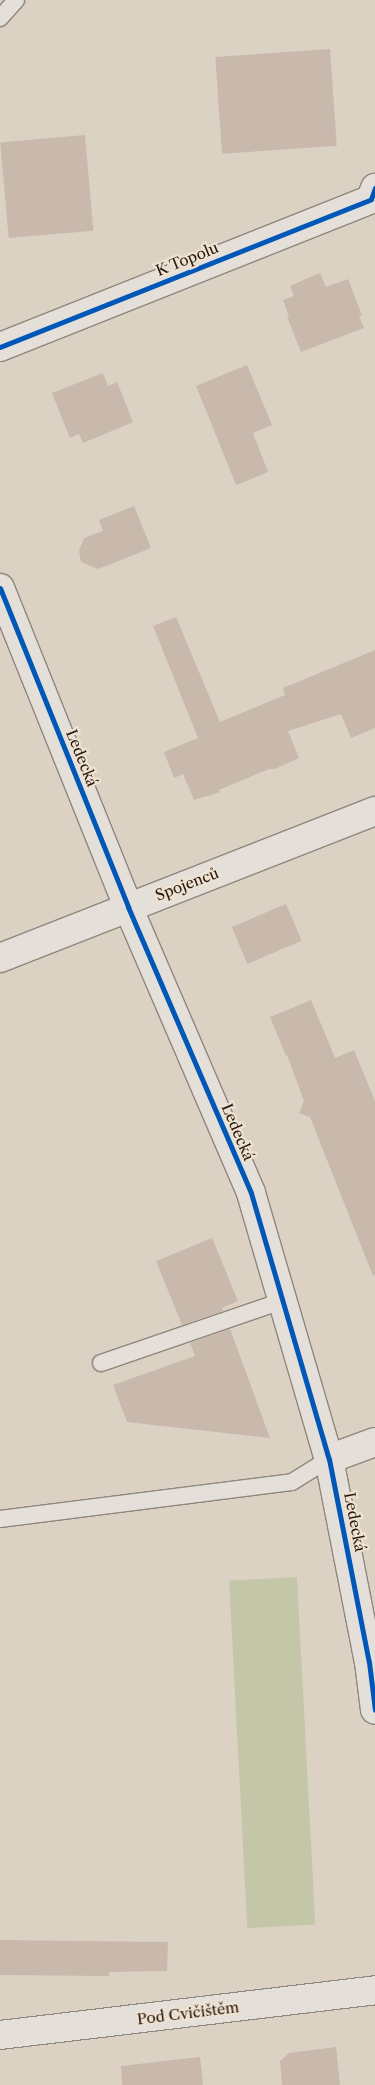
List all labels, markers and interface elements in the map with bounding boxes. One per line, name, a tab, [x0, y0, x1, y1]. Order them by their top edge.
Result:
street label: K Topolu	[153, 238, 221, 280]
street label: Ledecká	[62, 727, 102, 789]
street label: Spojenců	[153, 864, 221, 904]
street label: Ledecká	[218, 1101, 258, 1163]
street label: Ledecká	[340, 1491, 370, 1553]
street label: Pod Cvičištěm	[136, 1998, 240, 2028]

